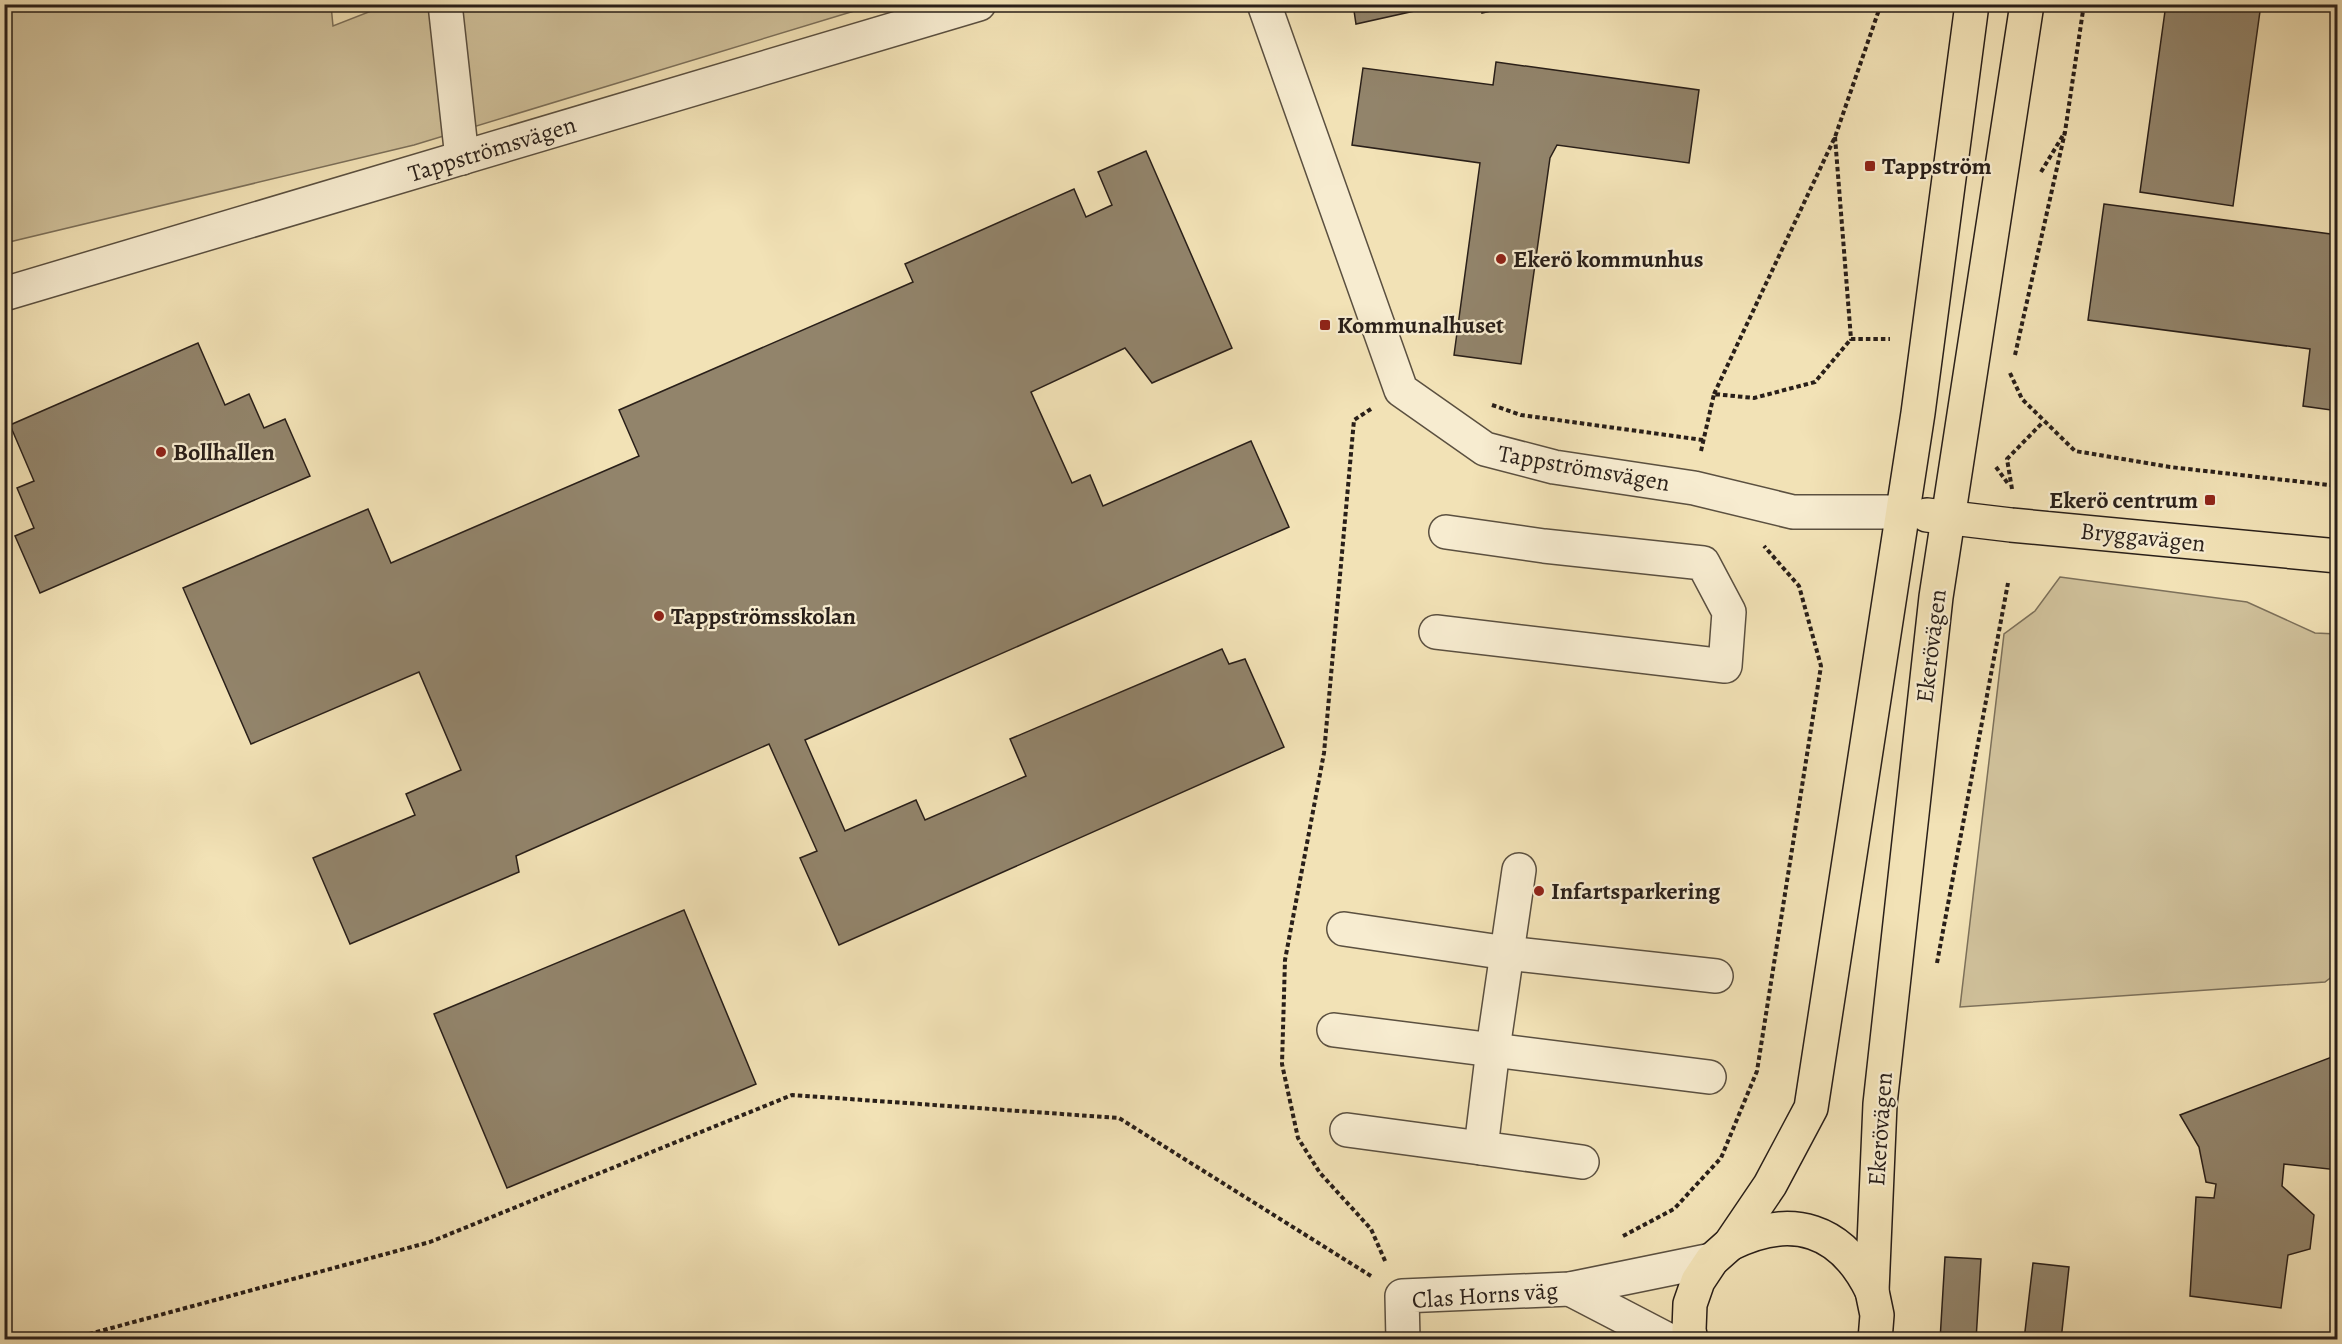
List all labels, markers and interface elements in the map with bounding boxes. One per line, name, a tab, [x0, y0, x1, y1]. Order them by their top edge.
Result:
street label: Tappströmsvägen	[404, 108, 580, 190]
place label: Tappström	[1882, 150, 1992, 182]
marker: Tappström	[1863, 159, 1877, 173]
place label: Ekerö kommunhus	[1513, 243, 1704, 275]
marker: Ekerö kommunhus	[1494, 252, 1508, 266]
place label: Kommunalhuset	[1337, 309, 1504, 341]
marker: Kommunalhuset	[1318, 318, 1332, 332]
place label: Bollhallen	[173, 436, 275, 468]
street label: Tappströmsvägen	[1496, 437, 1672, 499]
marker: Bollhallen	[154, 445, 168, 459]
place label: Ekerö centrum	[2049, 484, 2198, 516]
marker: Ekerö centrum	[2203, 493, 2217, 507]
street label: Bryggavägen	[2079, 515, 2207, 559]
street label: Ekerövägen	[1908, 587, 1954, 705]
place label: Tappströmsskolan	[671, 600, 857, 632]
marker: Tappströmsskolan	[652, 609, 666, 623]
place label: Infartsparkering	[1551, 875, 1721, 907]
marker: Infartsparkering	[1532, 884, 1546, 898]
street label: Ekerövägen	[1860, 1071, 1900, 1187]
street label: Clas Horns väg	[1411, 1274, 1559, 1316]

